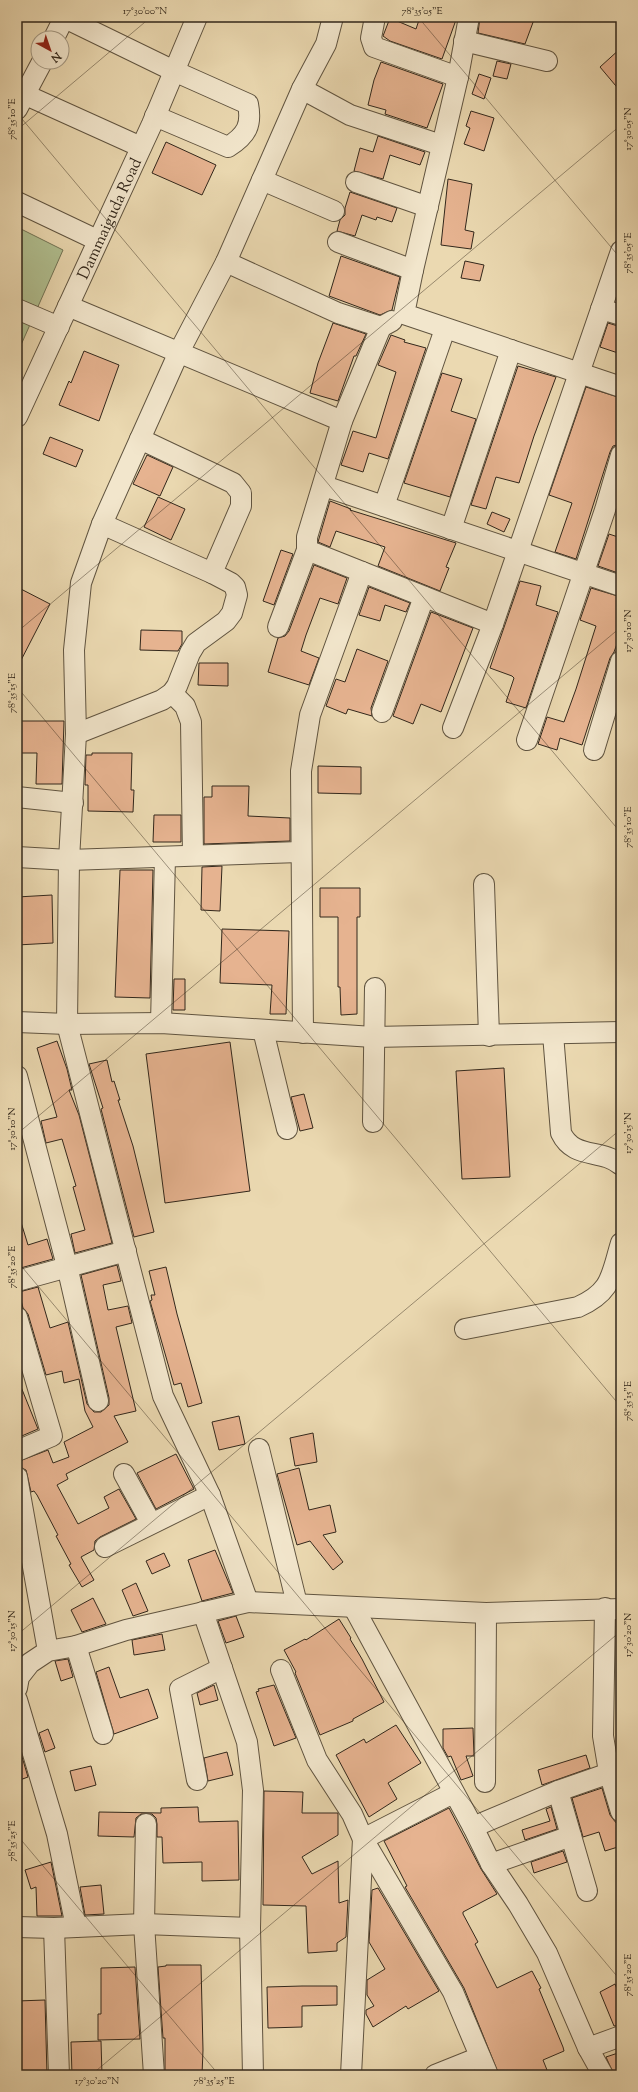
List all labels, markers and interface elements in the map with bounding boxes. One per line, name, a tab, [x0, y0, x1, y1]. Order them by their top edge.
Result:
text: 17°30'00"N	[123, 4, 167, 19]
text: 78°35'05"E	[401, 4, 443, 19]
north arrow	[30, 30, 70, 70]
text: N	[47, 47, 65, 66]
text: 78°35'10"E	[5, 98, 20, 140]
text: 17°30'05"N	[621, 107, 636, 151]
street label: Dammaiguda Road	[73, 155, 149, 284]
text: 78°35'05"E	[621, 232, 636, 274]
text: 17°30'10"N	[621, 609, 636, 653]
text: 78°35'15"E	[5, 673, 20, 713]
text: 78°35'10"E	[621, 806, 636, 848]
text: 17°30'10"N	[5, 1107, 20, 1151]
text: 17°30'15"N	[621, 1112, 636, 1154]
text: 78°35'20"E	[5, 1246, 20, 1288]
text: 78°35'15"E	[621, 1381, 636, 1421]
text: 17°30'15"N	[5, 1610, 20, 1652]
text: 17°30'20"N	[621, 1613, 636, 1657]
text: 78°35'25"E	[5, 1820, 20, 1862]
text: 78°35'20"E	[621, 1954, 636, 1996]
text: 17°30'20"N	[75, 2074, 119, 2089]
text: 78°35'25"E	[193, 2074, 235, 2089]

